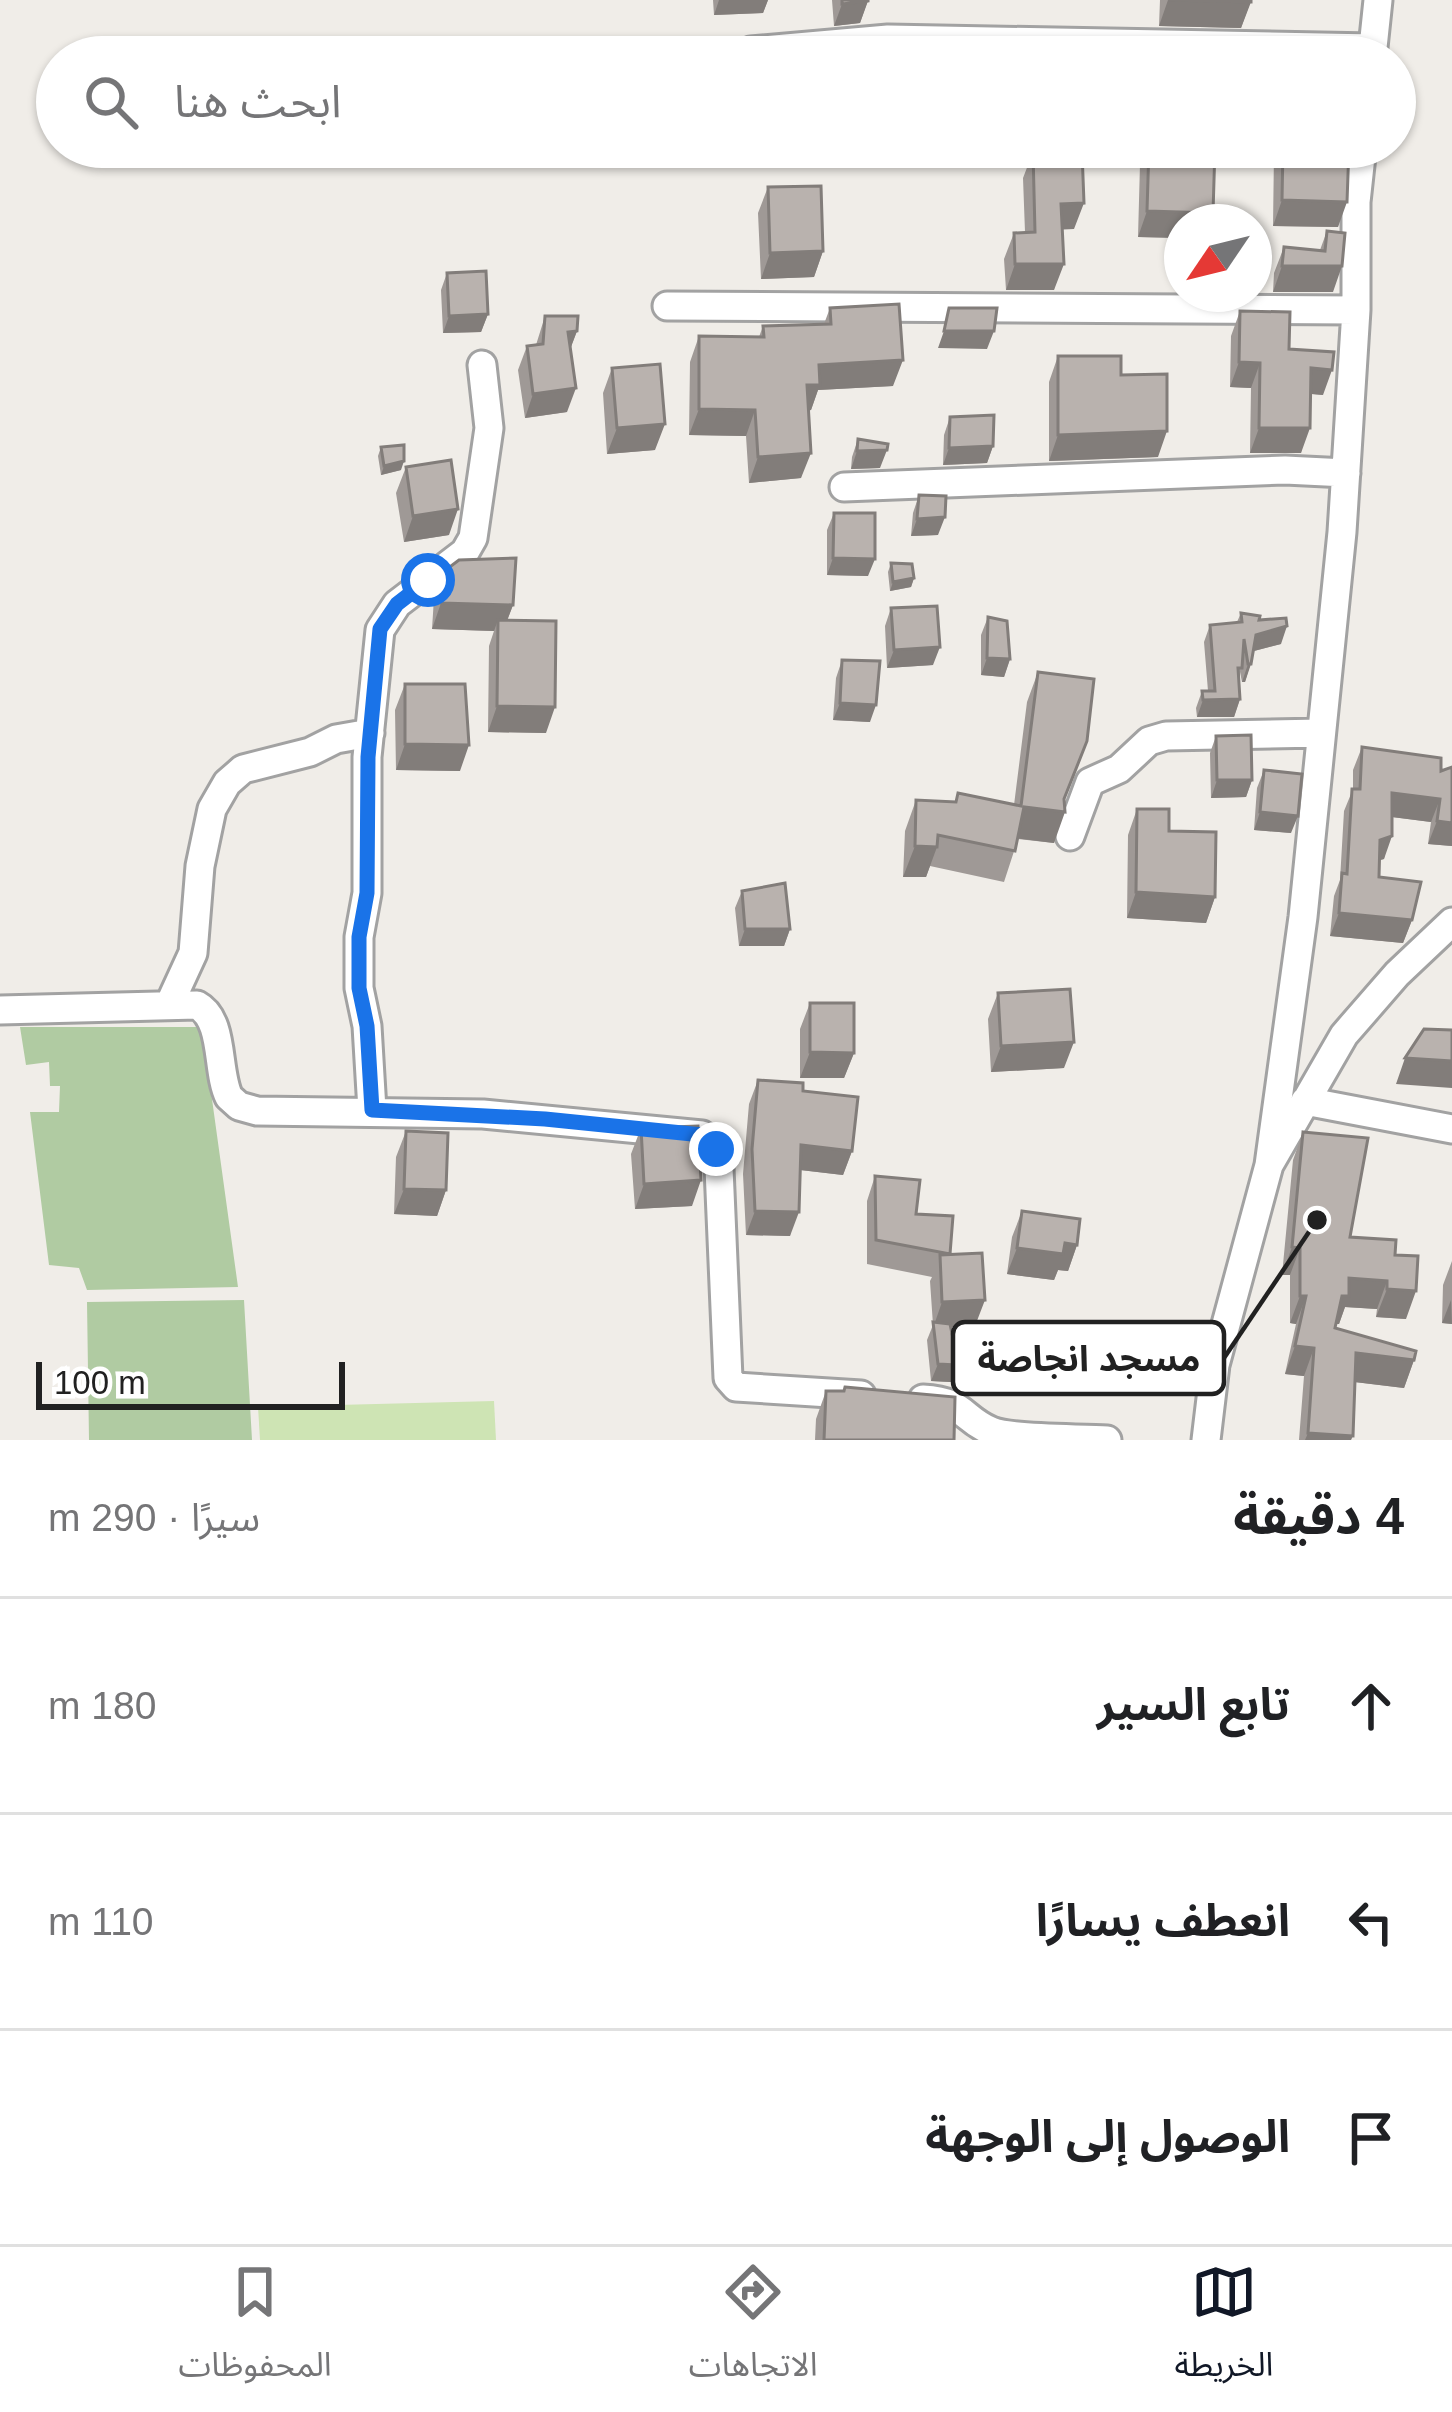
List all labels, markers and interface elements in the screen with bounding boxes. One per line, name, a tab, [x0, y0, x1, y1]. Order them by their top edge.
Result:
search box	[36, 36, 1416, 168]
icon: search	[78, 69, 144, 135]
text: ابحث هنا	[174, 76, 342, 127]
north arrow	[1164, 204, 1272, 312]
route start	[401, 553, 455, 607]
route end	[689, 1122, 743, 1176]
callout: مسجد انجاصة	[953, 1322, 1224, 1394]
text: مسجد انجاصة	[977, 1338, 1201, 1379]
scale bar	[36, 1356, 345, 1409]
text: 100 m	[54, 1364, 146, 1401]
text: 4 دقيقة	[1233, 1488, 1404, 1545]
text: سيرًا · 290 m	[48, 1496, 260, 1539]
icon: ahead	[1338, 1673, 1404, 1739]
text: تابع السير	[1097, 1679, 1290, 1730]
text: 180 m	[48, 1684, 156, 1727]
icon: left	[1338, 1889, 1404, 1955]
text: انعطف يسارًا	[1036, 1895, 1290, 1946]
text: 110 m	[48, 1900, 154, 1943]
icon: arrive	[1338, 2105, 1404, 2171]
text: الوصول إلى الوجهة	[925, 2111, 1290, 2162]
tab: المحفوظات	[179, 2259, 332, 2400]
tab: الاتجاهات	[689, 2259, 818, 2400]
tab: الخريطة	[1175, 2259, 1273, 2400]

